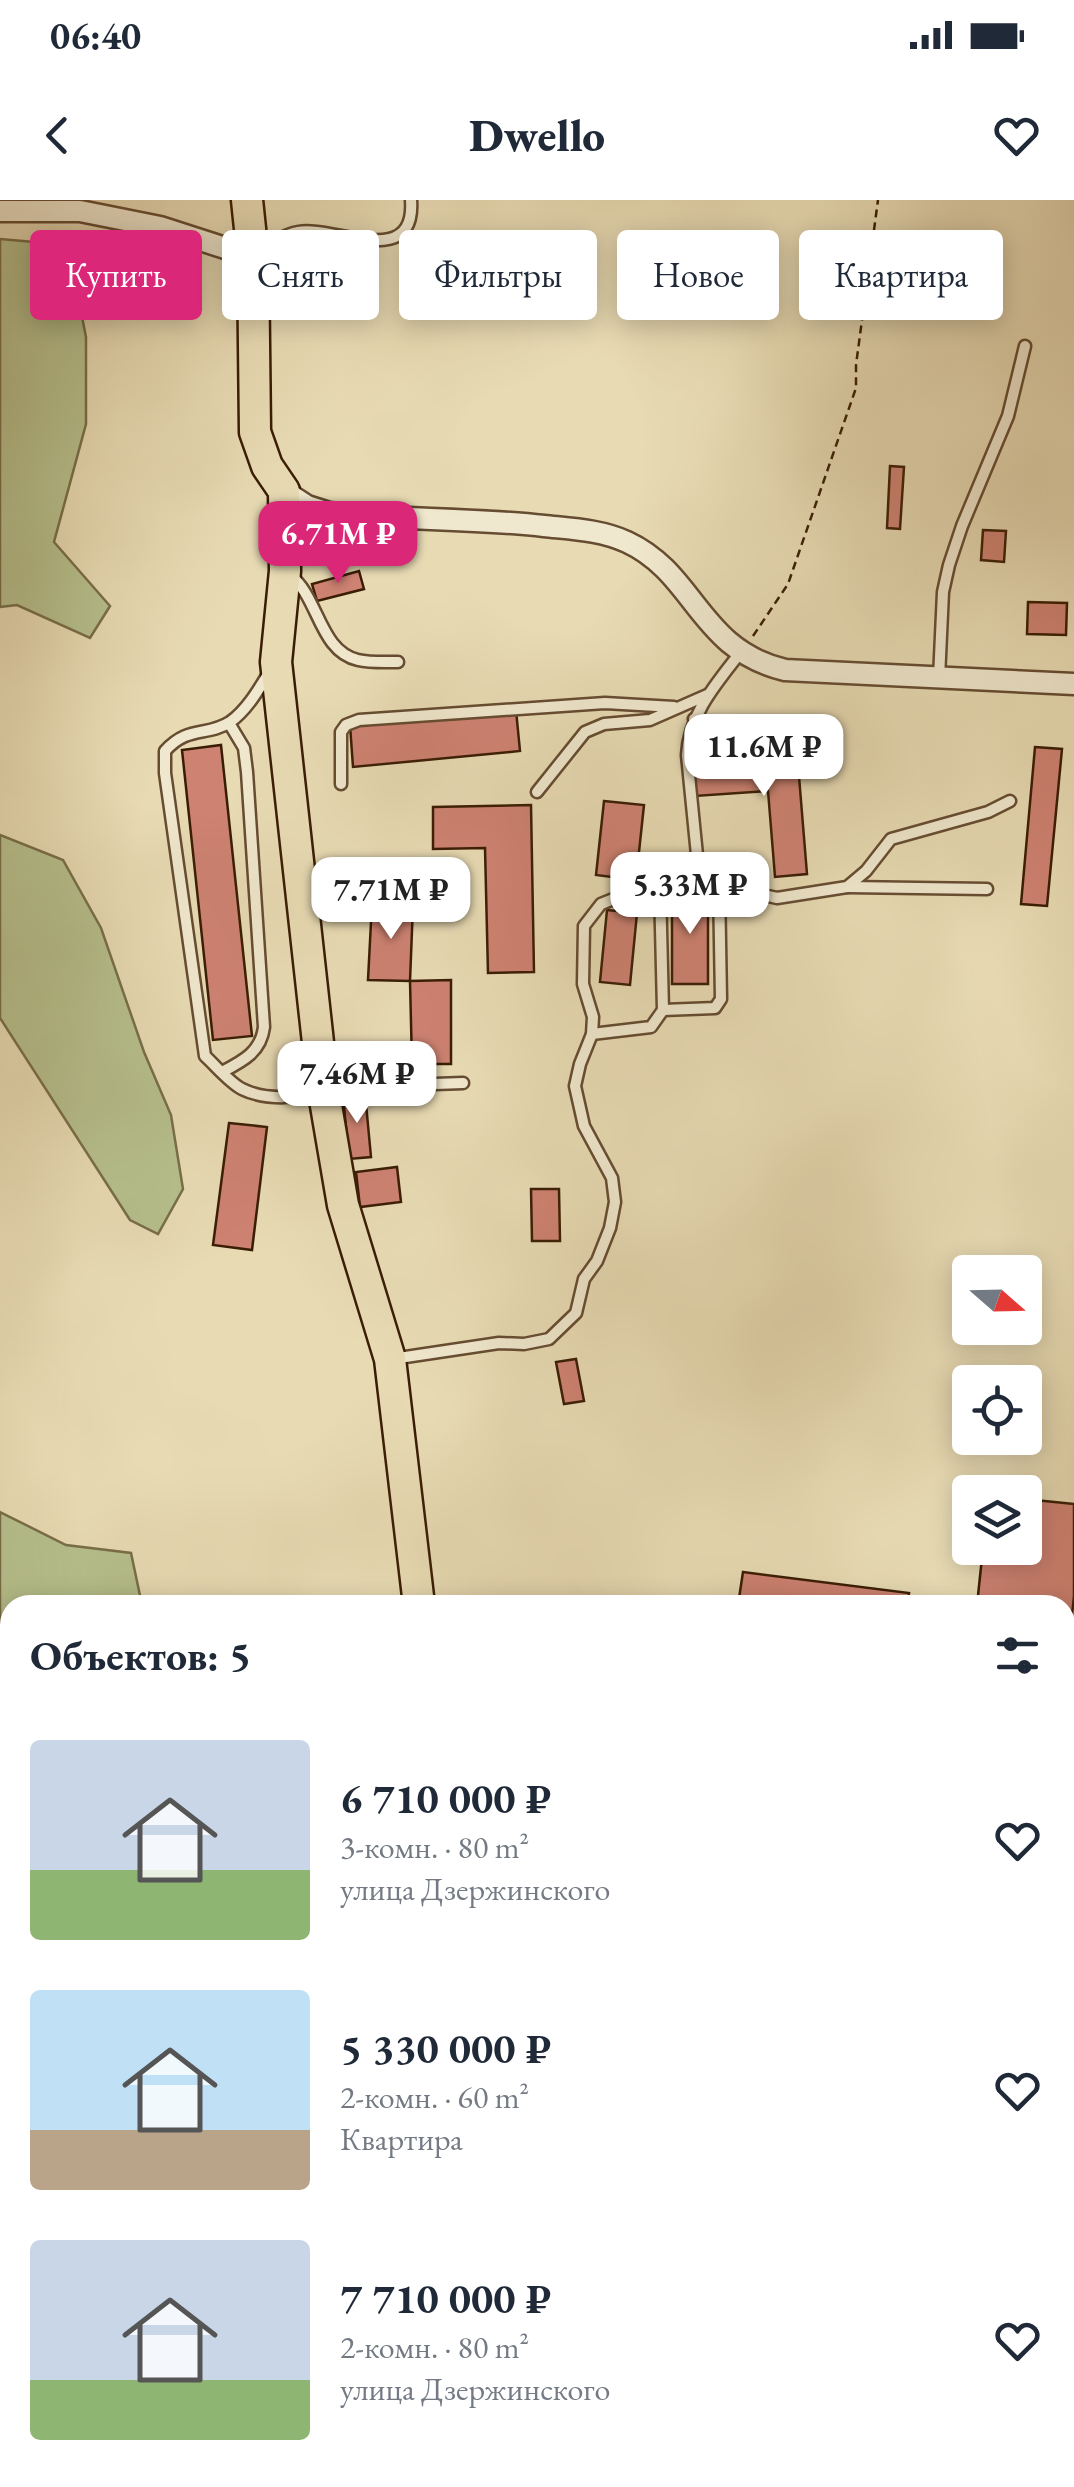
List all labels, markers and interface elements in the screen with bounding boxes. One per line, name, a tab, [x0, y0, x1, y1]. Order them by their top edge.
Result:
text: 06:40	[50, 11, 141, 60]
text: Dwello	[469, 106, 605, 164]
icon: back	[30, 108, 85, 163]
icon: heart	[989, 108, 1044, 163]
chip: Купить	[30, 230, 202, 320]
chip: Снять	[222, 230, 379, 320]
chip: Фильтры	[399, 230, 597, 320]
chip: Новое	[617, 230, 779, 320]
chip: Квартира	[799, 230, 1003, 320]
pin: 6.71M ₽	[246, 501, 430, 586]
text: 6.71M ₽	[280, 512, 396, 554]
pin: 11.6M ₽	[672, 714, 856, 799]
text: 11.6M ₽	[706, 725, 822, 767]
pin: 5.33M ₽	[598, 852, 782, 937]
pin: 7.71M ₽	[299, 857, 483, 942]
text: 5.33M ₽	[632, 863, 748, 905]
text: 7.71M ₽	[333, 868, 449, 910]
pin: 7.46M ₽	[265, 1041, 449, 1126]
text: 7.46M ₽	[299, 1052, 415, 1094]
north arrow	[952, 1255, 1042, 1345]
map controls	[952, 1255, 1042, 1565]
button: locate	[952, 1365, 1042, 1455]
button: layers	[952, 1475, 1042, 1565]
text: Объектов: 5	[30, 1628, 251, 1683]
icon: filters	[990, 1628, 1045, 1683]
text: 6 710 000 ₽	[340, 1771, 551, 1826]
icon: home	[110, 1780, 230, 1900]
icon: heart	[990, 1813, 1045, 1868]
text: 3-комн. · 80 m²	[340, 1826, 529, 1868]
text: улица Дзержинского	[340, 1868, 610, 1910]
text: 5 330 000 ₽	[340, 2021, 551, 2076]
icon: home	[110, 2030, 230, 2150]
icon: heart	[990, 2063, 1045, 2118]
text: 2-комн. · 60 m²	[340, 2076, 529, 2118]
text: Квартира	[340, 2118, 463, 2160]
text: 7 710 000 ₽	[340, 2271, 551, 2326]
icon: home	[110, 2280, 230, 2400]
icon: heart	[990, 2313, 1045, 2368]
text: 2-комн. · 80 m²	[340, 2326, 529, 2368]
text: улица Дзержинского	[340, 2368, 610, 2410]

